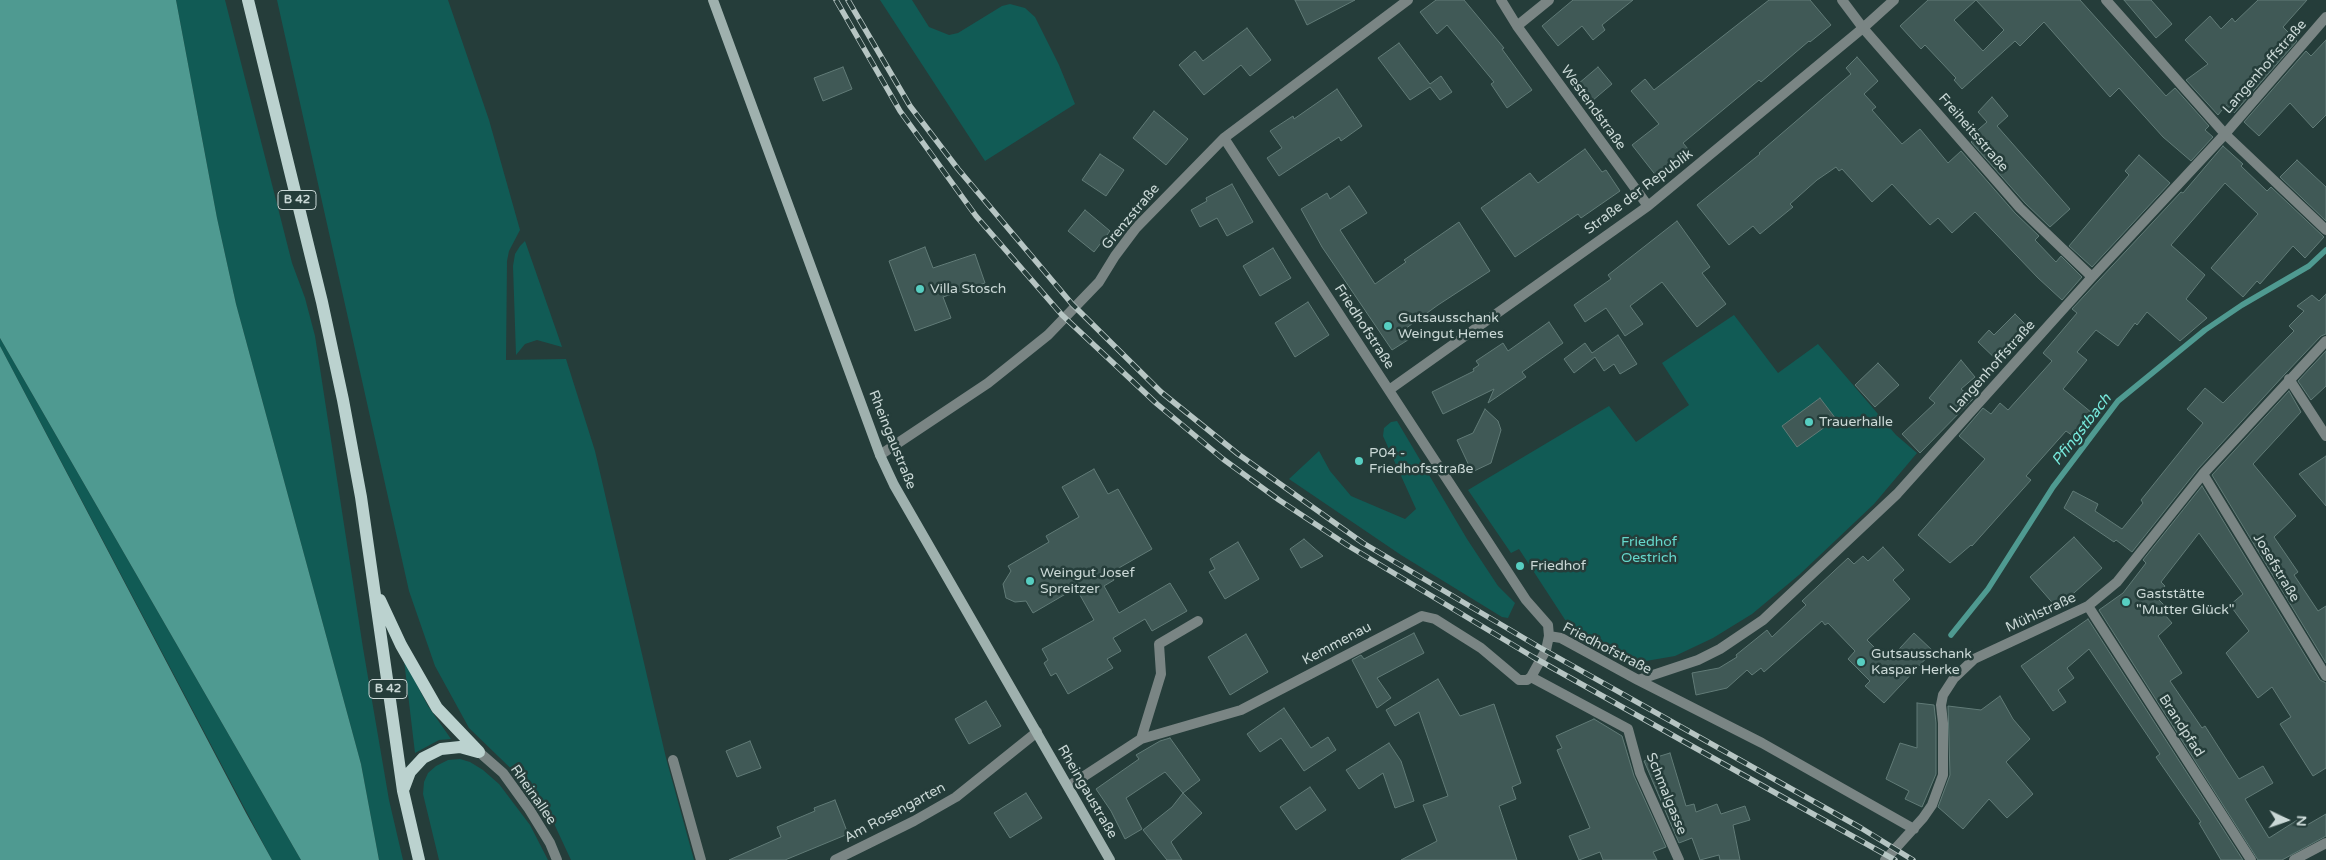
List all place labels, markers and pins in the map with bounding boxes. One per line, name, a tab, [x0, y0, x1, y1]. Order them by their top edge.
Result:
place label: Villa Stosch	[930, 281, 1006, 297]
marker: Villa Stosch	[914, 283, 926, 295]
place label: Gutsausschank Weingut Hemes	[1398, 310, 1504, 342]
marker: Gutsausschank Weingut Hemes	[1382, 320, 1394, 332]
place label: Trauerhalle	[1819, 414, 1893, 430]
marker: Trauerhalle	[1803, 416, 1815, 428]
place label: P04 - Friedhofsstraße	[1369, 445, 1473, 478]
marker: P04 - Friedhofsstraße	[1353, 455, 1365, 467]
place label: Friedhof	[1530, 558, 1586, 574]
marker: Friedhof	[1514, 560, 1526, 572]
place label: Weingut Josef Spreitzer	[1040, 565, 1135, 598]
marker: Weingut Josef Spreitzer	[1024, 575, 1036, 587]
place label: Gaststätte "Mutter Glück"	[2136, 586, 2235, 618]
marker: Gaststätte "Mutter Glück"	[2120, 596, 2132, 608]
place label: Gutsausschank Kaspar Herke	[1871, 646, 1972, 679]
marker: Gutsausschank Kaspar Herke	[1855, 656, 1867, 668]

